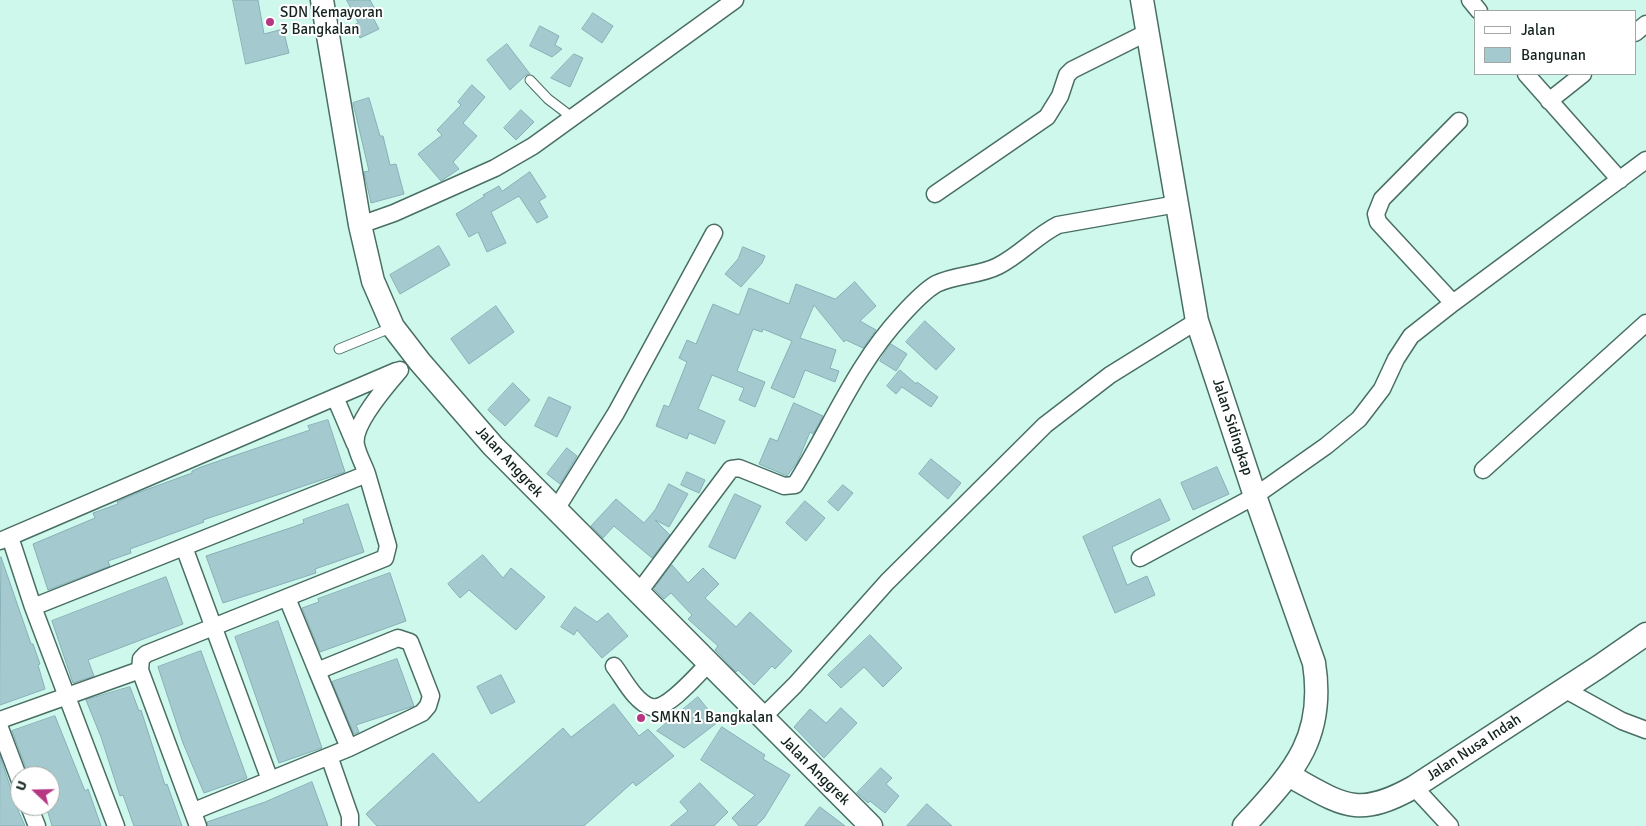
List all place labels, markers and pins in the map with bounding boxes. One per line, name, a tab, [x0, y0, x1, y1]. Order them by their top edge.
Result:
place label: SDN Kemayoran 3 Bangkalan	[280, 4, 383, 39]
marker: SDN Kemayoran 3 Bangkalan	[264, 16, 276, 28]
place label: SMKN 1 Bangkalan	[651, 709, 773, 727]
marker: SMKN 1 Bangkalan	[635, 712, 647, 724]

